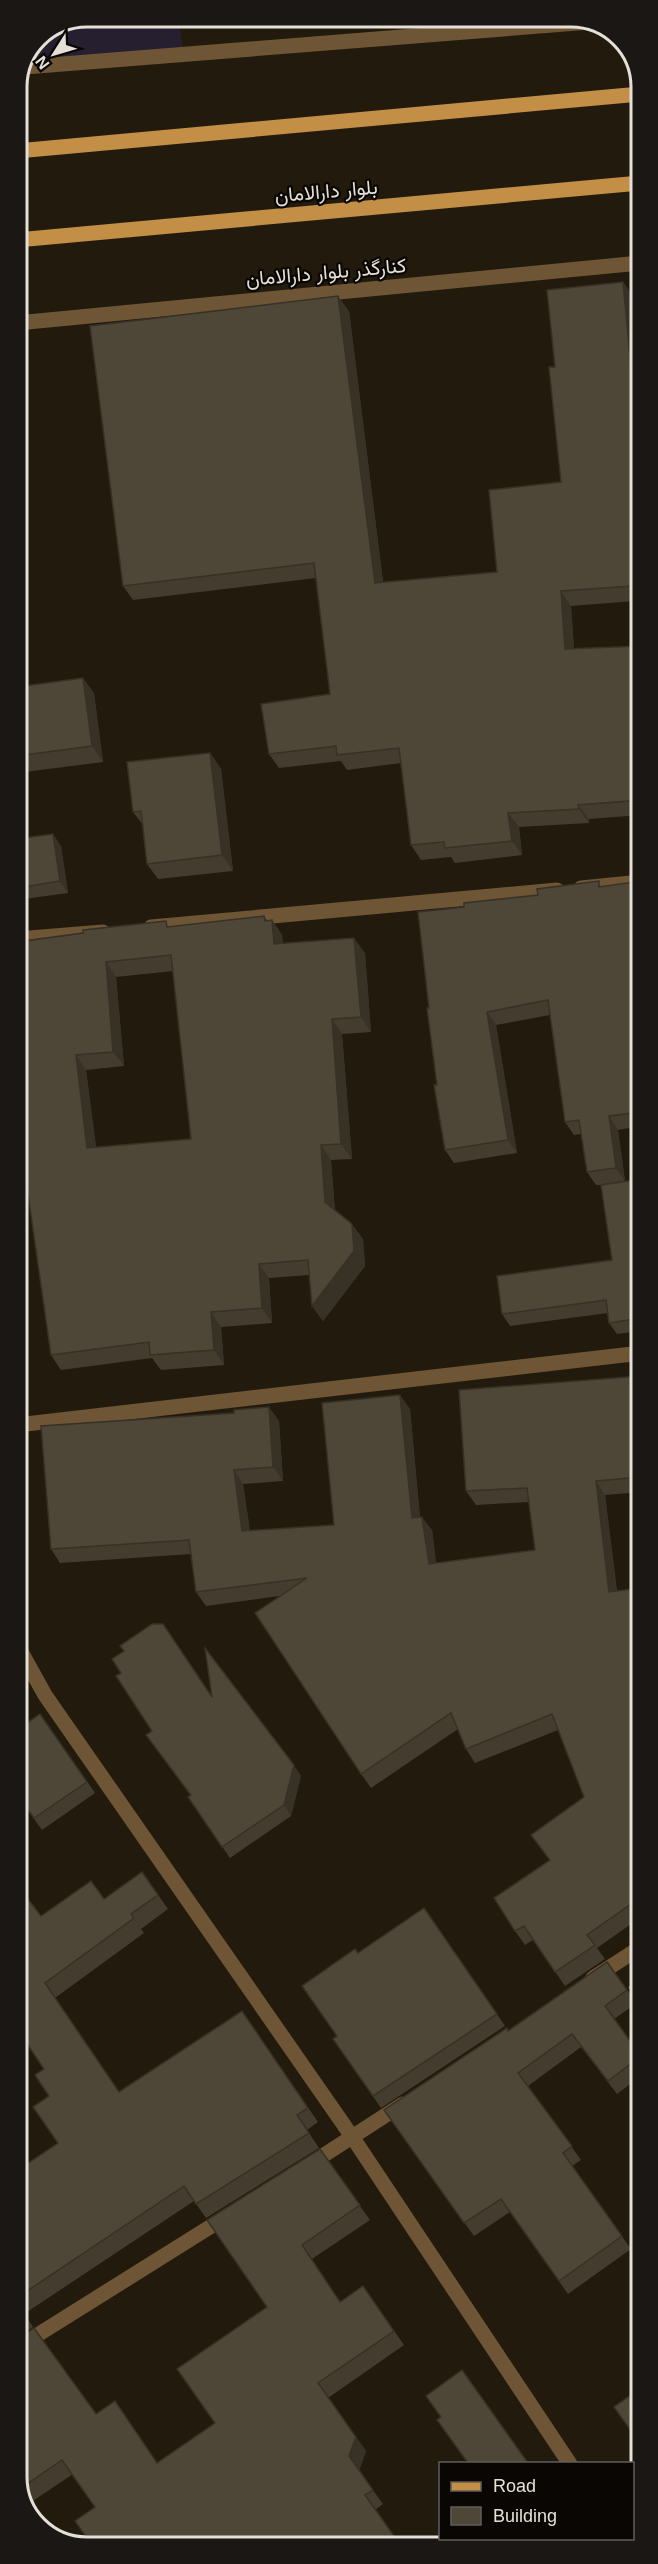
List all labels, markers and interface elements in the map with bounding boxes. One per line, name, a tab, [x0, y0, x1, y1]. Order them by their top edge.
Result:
north arrow	[24, 24, 84, 84]
text: N	[32, 53, 53, 72]
street label: بلوار دارالامان	[274, 176, 379, 208]
street label: کنارگذر بلوار دارالامان	[245, 254, 407, 292]
legend	[439, 2462, 634, 2540]
text: Road	[493, 2476, 536, 2496]
text: Building	[493, 2506, 557, 2526]

